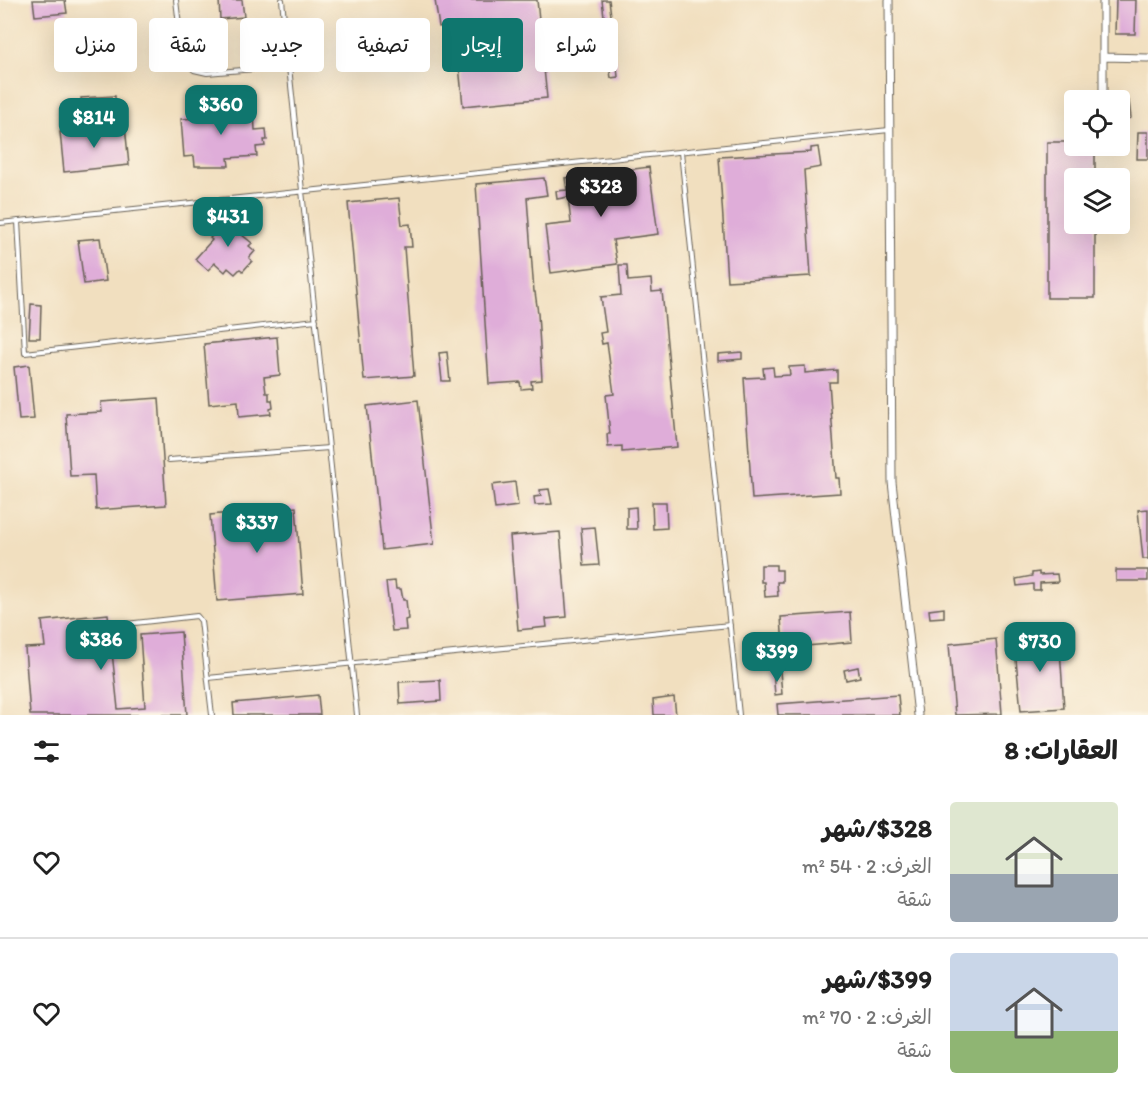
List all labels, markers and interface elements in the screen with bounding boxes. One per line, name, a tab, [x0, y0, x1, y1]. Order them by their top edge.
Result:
chip: منزل	[54, 18, 137, 72]
chip: شقة	[149, 18, 228, 72]
chip: جديد	[240, 18, 324, 72]
chip: تصفية	[336, 18, 430, 72]
chip: إيجار	[442, 18, 523, 72]
chip: شراء	[535, 18, 618, 72]
pin: $360	[185, 85, 257, 136]
map controls	[1064, 90, 1130, 234]
button: locate	[1064, 90, 1130, 156]
text: $360	[199, 92, 243, 116]
pin: $814	[58, 98, 130, 149]
text: $814	[73, 105, 115, 129]
pin: $328	[565, 167, 637, 218]
button: layers	[1064, 168, 1130, 234]
text: $328	[580, 174, 622, 198]
pin: $431	[192, 197, 264, 248]
text: $431	[207, 204, 249, 228]
pin: $337	[221, 503, 293, 554]
text: $337	[236, 510, 278, 534]
pin: $386	[65, 620, 137, 671]
pin: $730	[1004, 622, 1076, 673]
text: $386	[80, 627, 122, 651]
text: $730	[1018, 629, 1062, 653]
pin: $399	[741, 632, 813, 683]
text: $399	[756, 639, 798, 663]
text: العقارات: 8	[1004, 734, 1118, 766]
icon: filters	[30, 735, 63, 768]
text: $328/شهر	[823, 812, 932, 844]
icon: home	[998, 826, 1070, 898]
icon: heart	[30, 846, 63, 879]
text: الغرف: 2 · 54 m²	[802, 854, 932, 878]
text: شقة	[897, 887, 932, 911]
text: $399/شهر	[823, 963, 932, 995]
icon: home	[998, 977, 1070, 1049]
icon: heart	[30, 997, 63, 1030]
text: الغرف: 2 · 70 m²	[802, 1005, 932, 1029]
text: شقة	[897, 1038, 932, 1062]

